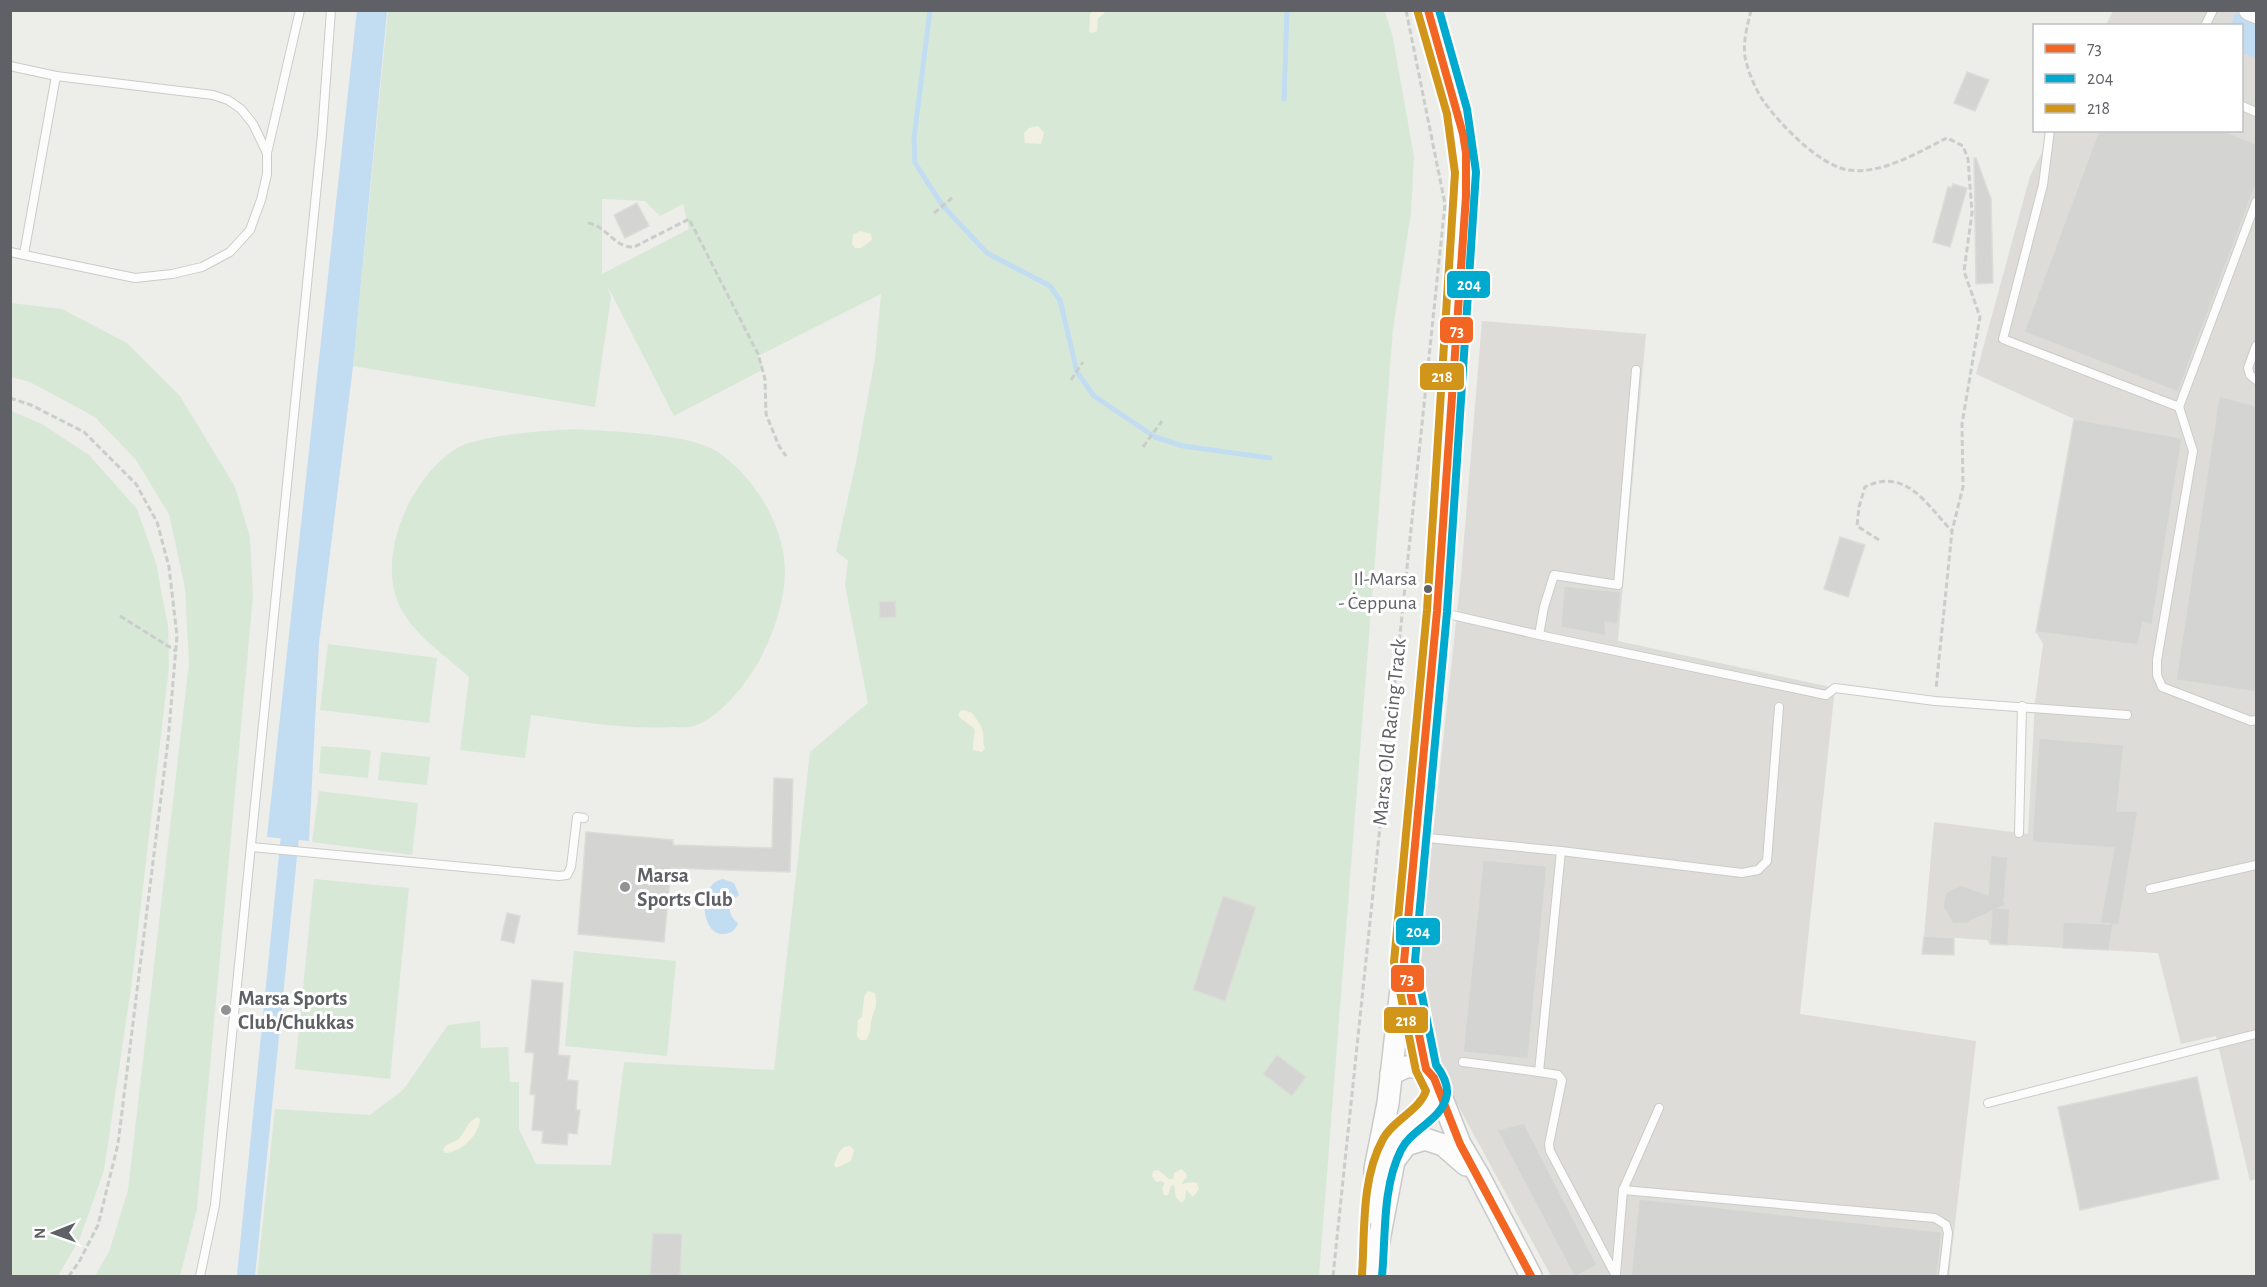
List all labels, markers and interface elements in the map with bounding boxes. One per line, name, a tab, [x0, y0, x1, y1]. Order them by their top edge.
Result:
legend	[2033, 24, 2243, 132]
text: 73	[2087, 40, 2102, 58]
text: 204	[2087, 70, 2114, 88]
text: 218	[2087, 100, 2110, 118]
line badge: 204	[1446, 270, 1491, 299]
text: 204	[1457, 277, 1481, 293]
line badge: 73	[1439, 316, 1474, 344]
text: 73	[1450, 323, 1464, 339]
line badge: 218	[1419, 362, 1465, 391]
text: 218	[1431, 369, 1453, 385]
place label: Il-Marsa - Ċeppuna	[1338, 569, 1417, 613]
marker: Il-Marsa - Ċeppuna	[1422, 583, 1434, 595]
street label: Marsa Old Racing Track	[1369, 637, 1410, 827]
place label: Marsa Sports Club	[637, 865, 733, 910]
marker: Marsa Sports Club	[618, 880, 632, 894]
line badge: 204	[1395, 917, 1441, 946]
text: 204	[1406, 924, 1430, 940]
line badge: 73	[1390, 964, 1425, 993]
text: 73	[1400, 971, 1414, 987]
place label: Marsa Sports Club/Chukkas	[238, 988, 354, 1033]
marker: Marsa Sports Club/Chukkas	[219, 1003, 233, 1017]
line badge: 218	[1383, 1006, 1429, 1034]
text: 218	[1395, 1013, 1417, 1029]
north arrow	[24, 1203, 84, 1263]
text: N	[32, 1228, 48, 1239]

